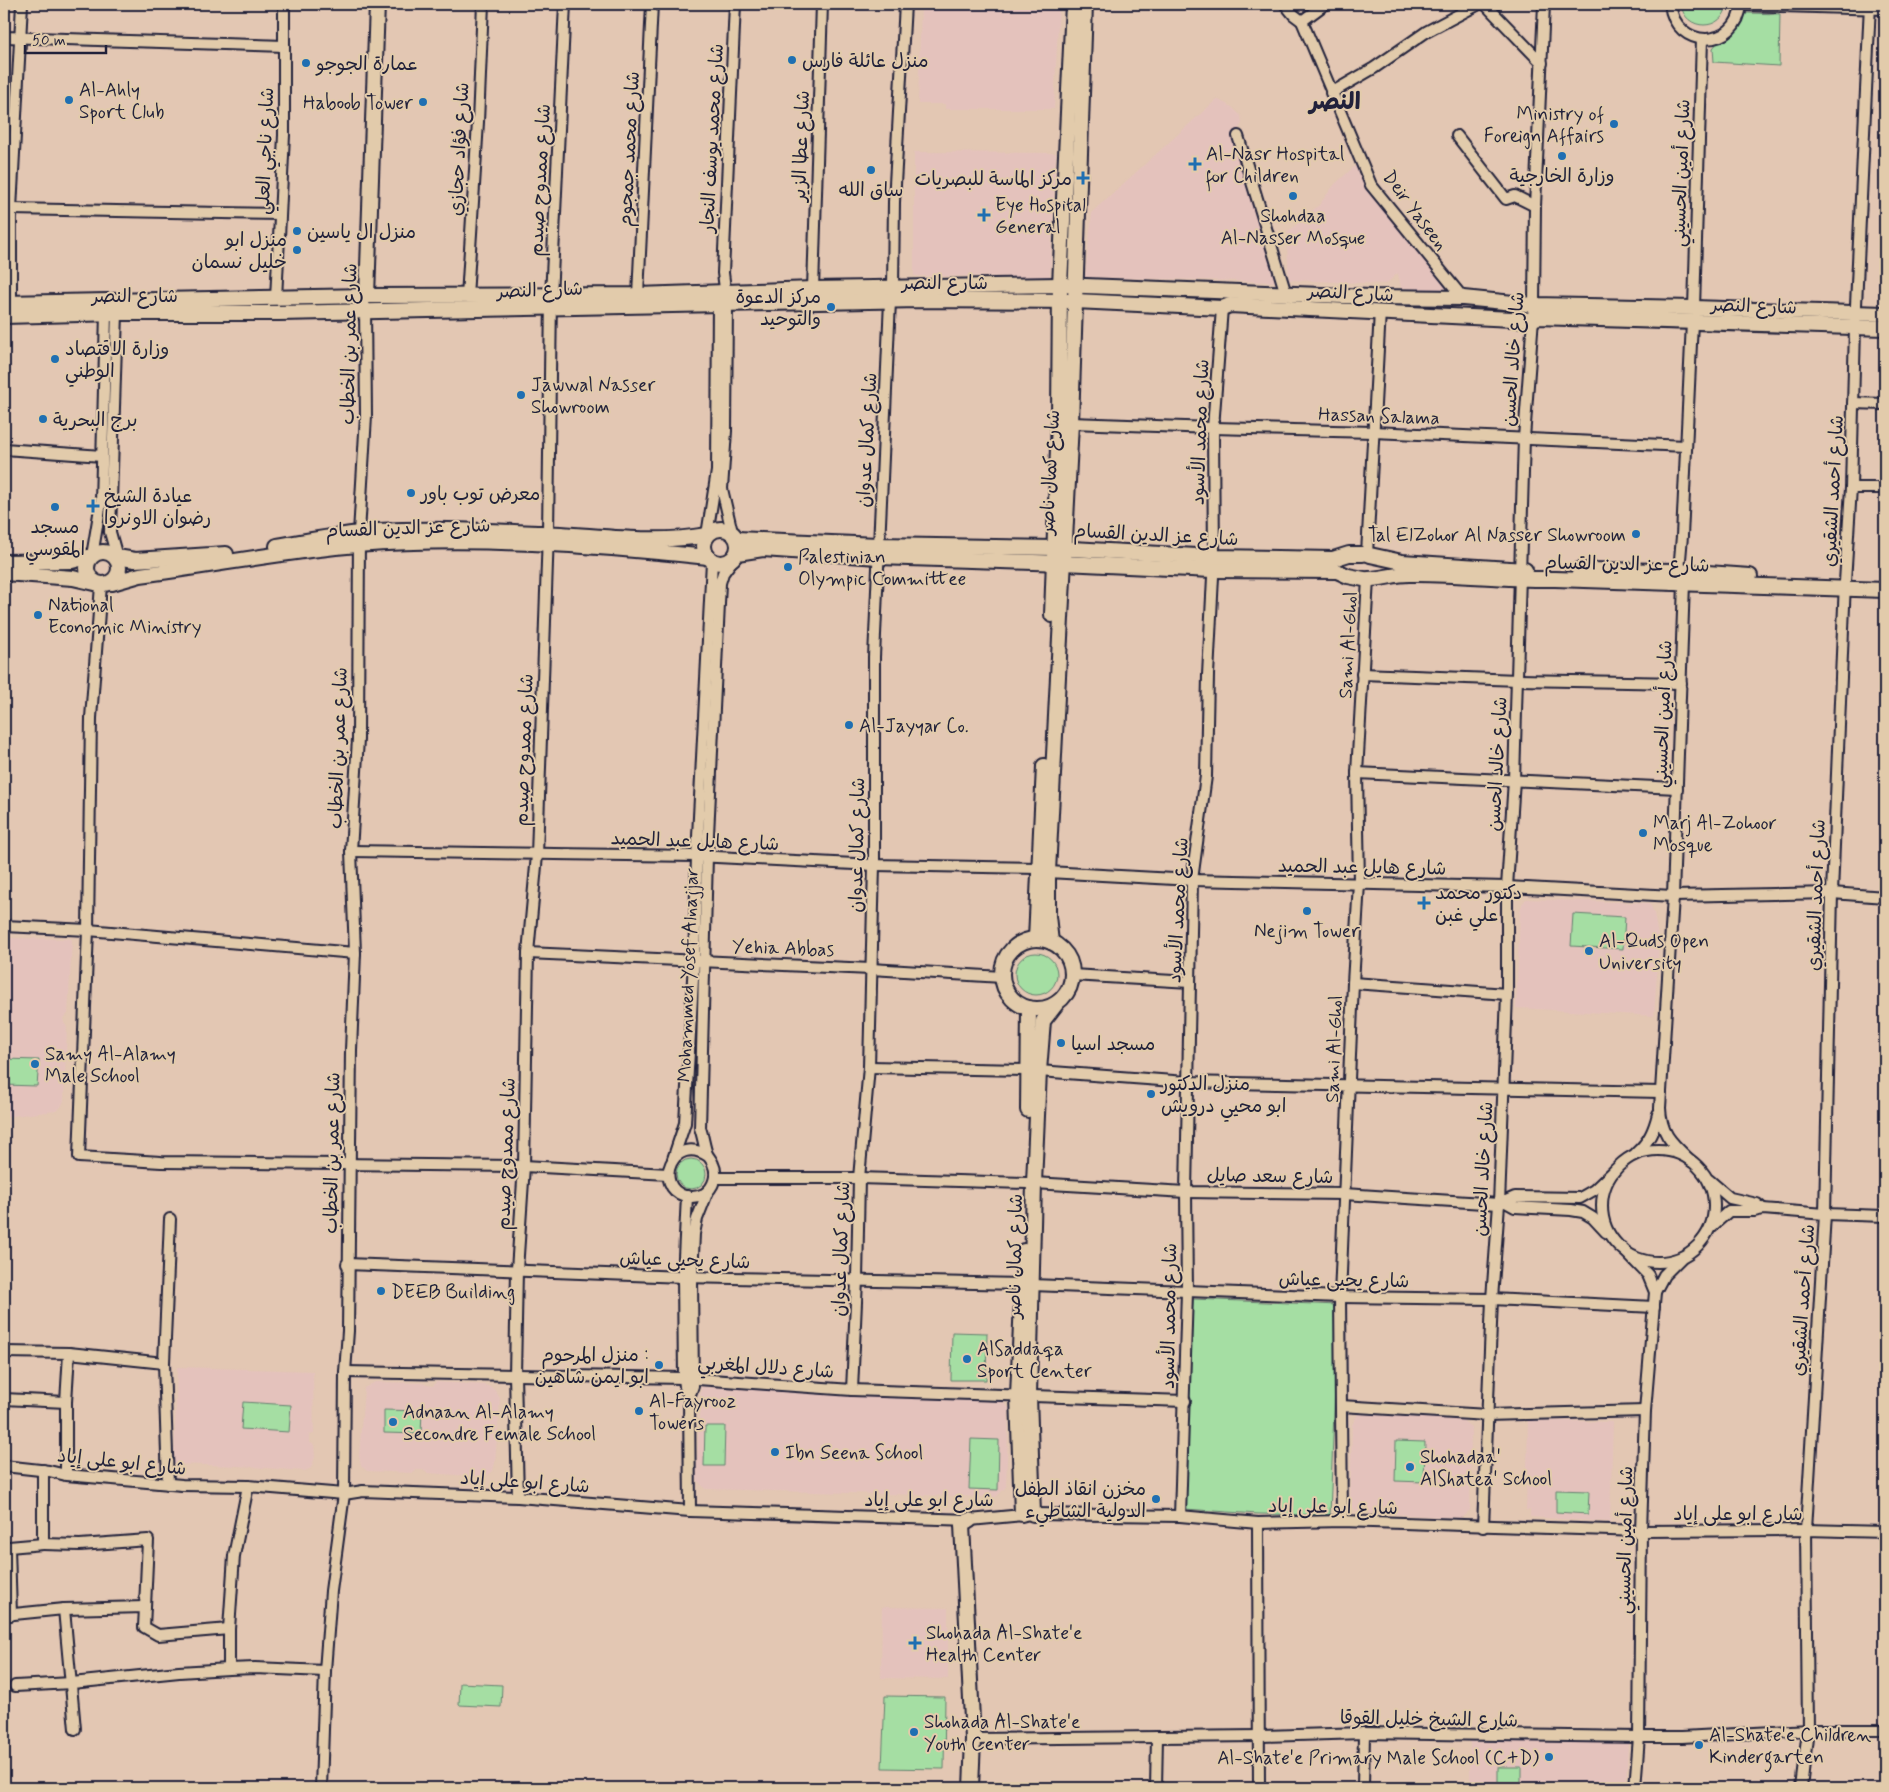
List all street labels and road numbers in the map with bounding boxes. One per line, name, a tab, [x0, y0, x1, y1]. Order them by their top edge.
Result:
street label: شارع محمد يوسف النجار	[695, 43, 730, 235]
street label: شارع محمد جمجوم	[613, 71, 647, 228]
street label: شارع فؤاد حجازي	[444, 82, 476, 217]
street label: شارع ناجي العلي	[251, 87, 283, 215]
street label: شارع عطا الزير	[787, 90, 816, 204]
street label: شارع أمين الحسيني	[1666, 99, 1700, 248]
street label: شارع ممدوح صيدم	[524, 103, 558, 257]
street label: Deir Yaseen	[1376, 166, 1453, 256]
street label: شارع عمر بن الخطاب	[336, 263, 363, 425]
street label: شارع النصر	[900, 271, 988, 296]
street label: شارع النصر	[495, 277, 583, 305]
street label: شارع النصر	[1305, 279, 1394, 308]
street label: شارع النصر	[90, 284, 178, 309]
street label: شارع خالد الحسن	[1496, 291, 1531, 427]
street label: شارع النصر	[1709, 292, 1797, 320]
street label: شارع محمد الأسود	[1184, 359, 1216, 505]
street label: شارع كمال عدوان	[851, 372, 884, 508]
street label: Hassan Salama	[1318, 402, 1440, 431]
street label: شارع كمال ناصر	[1035, 409, 1066, 537]
street label: شارع أحمد الشقيري	[1817, 414, 1851, 568]
street label: شارع عز الدين القسام	[325, 513, 491, 545]
street label: شارع عز الدين القسام	[1073, 519, 1239, 553]
street label: شارع عز الدين القسام	[1544, 551, 1710, 579]
street label: Sami Al-Ghol	[1333, 591, 1364, 699]
street label: شارع أمين الحسيني	[1648, 640, 1682, 789]
street label: شارع عمر بن الخطاب	[323, 667, 354, 829]
street label: شارع ممدوح صيدم	[509, 673, 541, 827]
street label: شارع خالد الحسن	[1481, 696, 1514, 832]
street label: شارع كمال عدوان	[844, 777, 871, 913]
street label: شارع أحمد الشقيري	[1801, 819, 1833, 972]
street label: شارع هايل عبد الحميد	[610, 826, 780, 857]
street label: شارع محمد الأسود	[1161, 837, 1195, 984]
street label: شارع هايل عبد الحميد	[1278, 854, 1446, 881]
street label: Mohammed Yosef Alnajjar	[672, 867, 706, 1083]
street label: Yehia Abbas	[731, 934, 834, 963]
street label: Sami Al-Ghol	[1320, 995, 1349, 1103]
street label: شارع عمر بن الخطاب	[319, 1072, 346, 1234]
street label: شارع ممدوح صيدم	[491, 1077, 523, 1231]
street label: شارع خالد الحسن	[1467, 1101, 1500, 1237]
street label: شارع سعد صايل	[1206, 1163, 1334, 1190]
street label: شارع كمال عدوان	[827, 1181, 856, 1317]
street label: شارع كمال ناصر	[1002, 1193, 1029, 1321]
street label: شارع أحمد الشقيري	[1786, 1223, 1822, 1377]
street label: شارع محمد الأسود	[1155, 1243, 1183, 1389]
street label: شارع يحيى عياش	[619, 1246, 751, 1275]
street label: شارع يحيى عياش	[1278, 1267, 1410, 1294]
street label: شارع دلال المغربي	[697, 1350, 835, 1388]
street label: شارع ابو على إياد	[56, 1443, 188, 1482]
street label: شارع ابو على إياد	[459, 1466, 590, 1499]
street label: شارع أمين الحسيني	[1612, 1466, 1642, 1614]
street label: شارع ابو على إياد	[864, 1488, 994, 1513]
street label: شارع ابو على إياد	[1268, 1494, 1398, 1521]
street label: شارع ابو على إياد	[1673, 1502, 1803, 1527]
street label: شارع الشيخ خليل القوقا	[1340, 1705, 1518, 1734]

